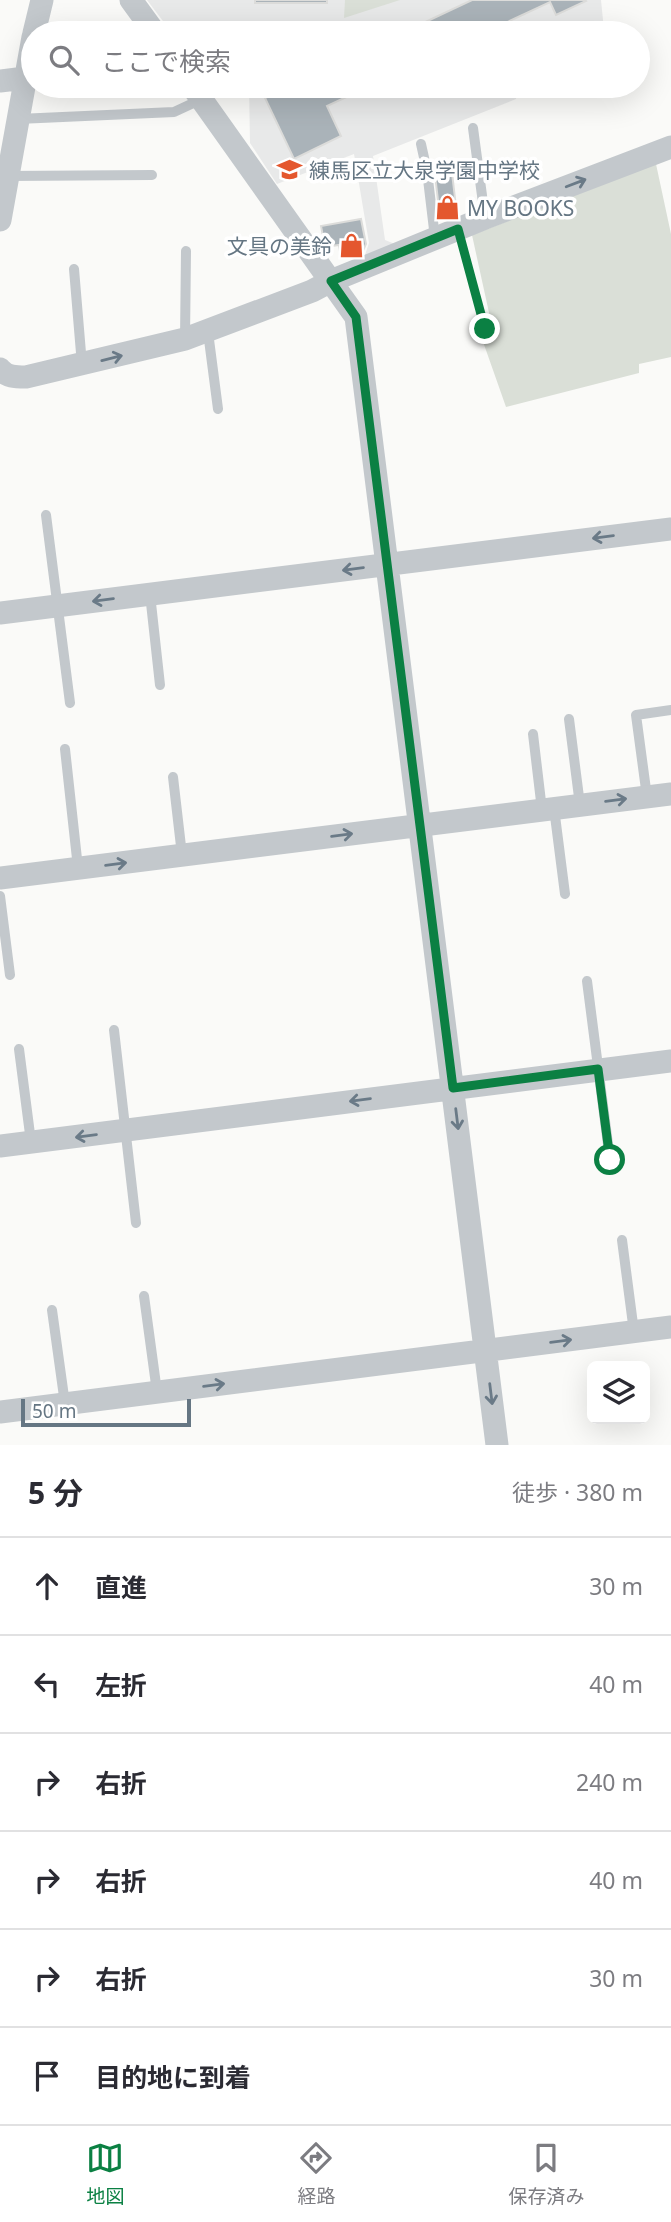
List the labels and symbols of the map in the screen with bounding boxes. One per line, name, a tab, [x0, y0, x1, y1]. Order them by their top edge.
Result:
school or university icon: 練馬区立大泉学園中学校	[275, 156, 303, 184]
place label: 練馬区立大泉学園中学校	[309, 156, 540, 184]
one-way arrow	[565, 176, 587, 189]
shop icon: MY BOOKS	[433, 194, 461, 222]
place label: MY BOOKS	[467, 194, 574, 222]
place label: 文具の美鈴	[227, 232, 332, 260]
shop icon: 文具の美鈴	[338, 232, 366, 260]
route end	[469, 313, 500, 344]
one-way arrow	[100, 351, 123, 364]
one-way arrow	[592, 531, 615, 544]
one-way arrow	[342, 563, 365, 576]
one-way arrow	[92, 593, 115, 606]
one-way arrow	[604, 794, 627, 807]
one-way arrow	[330, 829, 353, 842]
one-way arrow	[104, 857, 127, 870]
one-way arrow	[349, 1094, 372, 1107]
one-way arrow	[450, 1108, 463, 1130]
one-way arrow	[75, 1129, 98, 1142]
route start	[594, 1144, 625, 1175]
one-way arrow	[549, 1334, 572, 1347]
one-way arrow	[202, 1379, 224, 1392]
one-way arrow	[484, 1382, 497, 1405]
scale bar	[21, 1396, 191, 1428]

